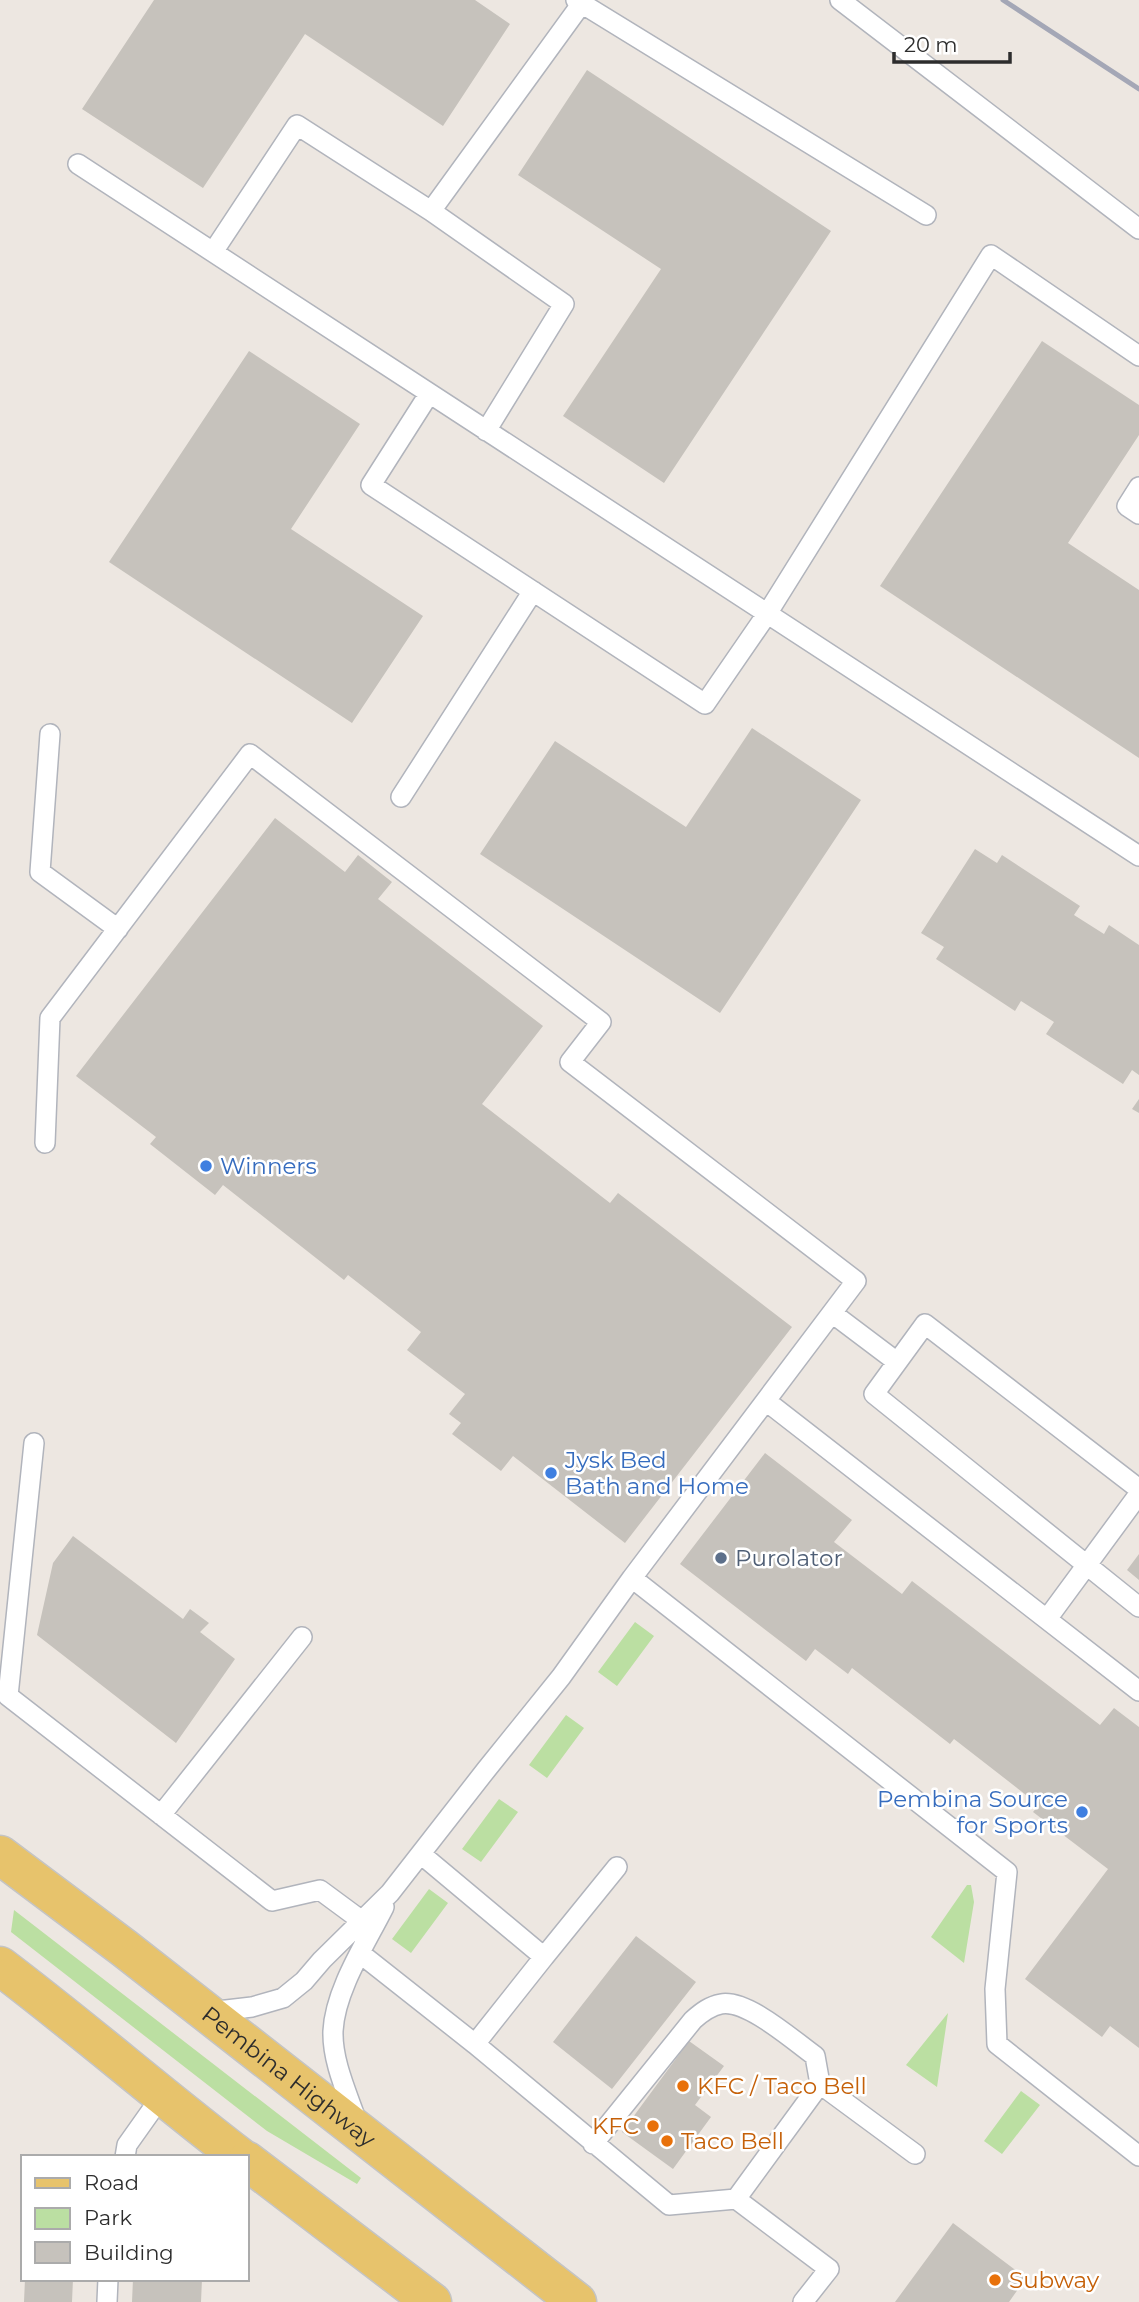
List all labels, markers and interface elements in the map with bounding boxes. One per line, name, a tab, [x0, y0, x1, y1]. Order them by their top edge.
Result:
scale bar	[894, 21, 1010, 65]
text: 20 m	[904, 32, 958, 57]
place label: Winners	[220, 1152, 317, 1180]
marker: Winners	[198, 1158, 214, 1174]
place label: Jysk Bed Bath and Home	[564, 1446, 749, 1500]
marker: Jysk Bed Bath and Home	[543, 1465, 559, 1481]
place label: Purolator	[735, 1544, 843, 1572]
marker: Purolator	[713, 1550, 729, 1566]
place label: Pembina Source for Sports	[877, 1785, 1068, 1839]
marker: Pembina Source for Sports	[1074, 1804, 1090, 1820]
street label: Pembina Highway	[196, 2000, 382, 2154]
place label: KFC / Taco Bell	[697, 2072, 867, 2100]
marker: KFC / Taco Bell	[675, 2078, 691, 2094]
place label: KFC	[592, 2112, 639, 2140]
marker: KFC	[645, 2118, 661, 2134]
place label: Taco Bell	[681, 2127, 784, 2155]
marker: Taco Bell	[659, 2133, 675, 2149]
legend	[21, 2155, 248, 2281]
text: Road	[84, 2170, 139, 2195]
text: Park	[84, 2205, 132, 2230]
text: Building	[84, 2240, 174, 2265]
place label: Subway	[1009, 2266, 1100, 2294]
marker: Subway	[987, 2272, 1003, 2288]

